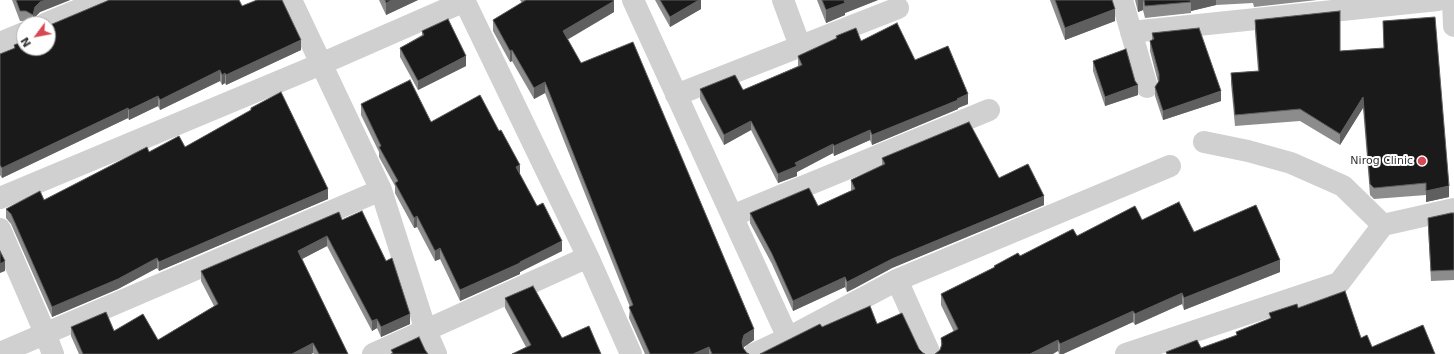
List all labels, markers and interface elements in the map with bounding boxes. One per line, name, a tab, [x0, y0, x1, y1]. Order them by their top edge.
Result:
north arrow	[16, 16, 56, 56]
text: N	[18, 35, 34, 49]
place label: Nirog Clinic	[1350, 154, 1413, 168]
marker: Nirog Clinic	[1416, 155, 1428, 167]

